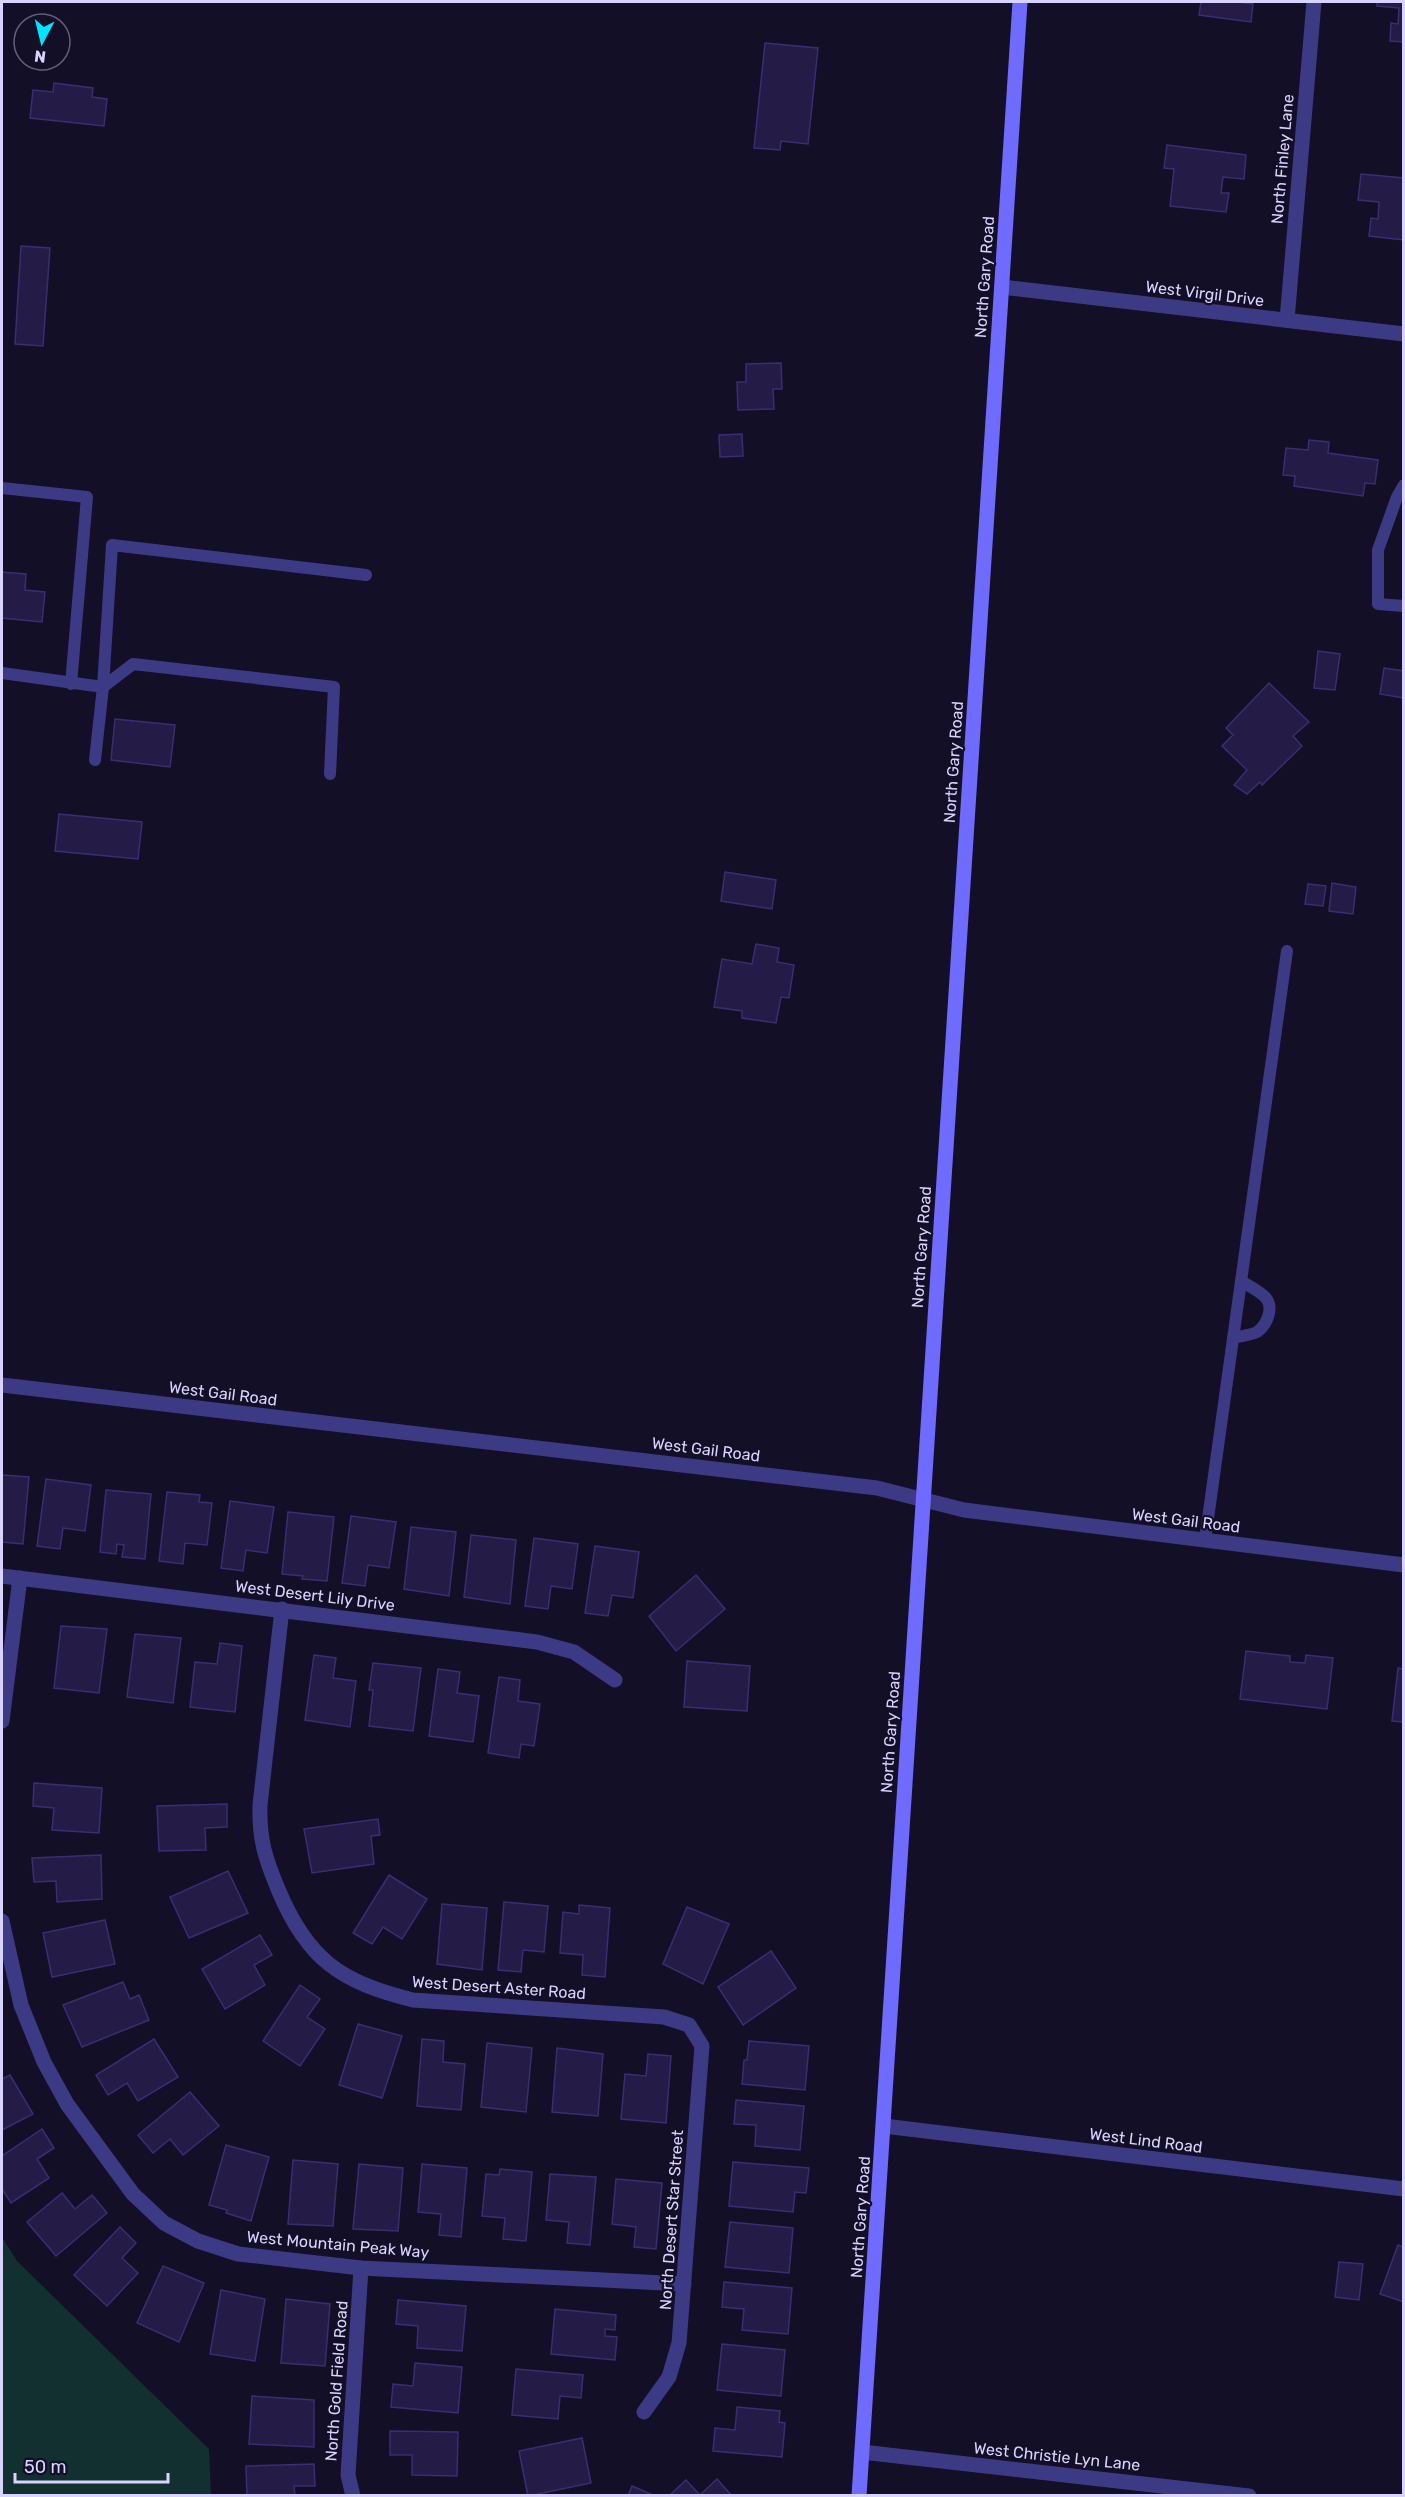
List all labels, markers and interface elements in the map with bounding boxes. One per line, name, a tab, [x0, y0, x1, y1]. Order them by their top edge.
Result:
north arrow	[12, 12, 72, 72]
text: N	[33, 46, 47, 67]
street label: North Finley Lane	[1267, 93, 1298, 225]
street label: North Gary Road	[971, 215, 998, 339]
street label: West Virgil Drive	[1145, 277, 1265, 310]
street label: North Gary Road	[940, 700, 967, 824]
street label: North Gary Road	[908, 1185, 935, 1309]
street label: West Gail Road	[168, 1377, 278, 1410]
street label: West Gail Road	[651, 1433, 761, 1466]
street label: West Gail Road	[1131, 1504, 1241, 1537]
street label: West Desert Lily Drive	[234, 1576, 396, 1615]
street label: North Gary Road	[877, 1670, 904, 1794]
street label: West Desert Aster Road	[411, 1972, 587, 2003]
street label: West Lind Road	[1088, 2124, 1204, 2157]
street label: North Desert Star Street	[656, 2129, 687, 2311]
street label: North Gary Road	[847, 2155, 874, 2279]
street label: West Mountain Peak Way	[246, 2227, 430, 2262]
street label: North Gold Field Road	[321, 2300, 352, 2462]
street label: West Christie Lyn Lane	[973, 2438, 1141, 2475]
scale bar	[15, 2446, 168, 2484]
text: 50 m	[24, 2456, 67, 2478]

